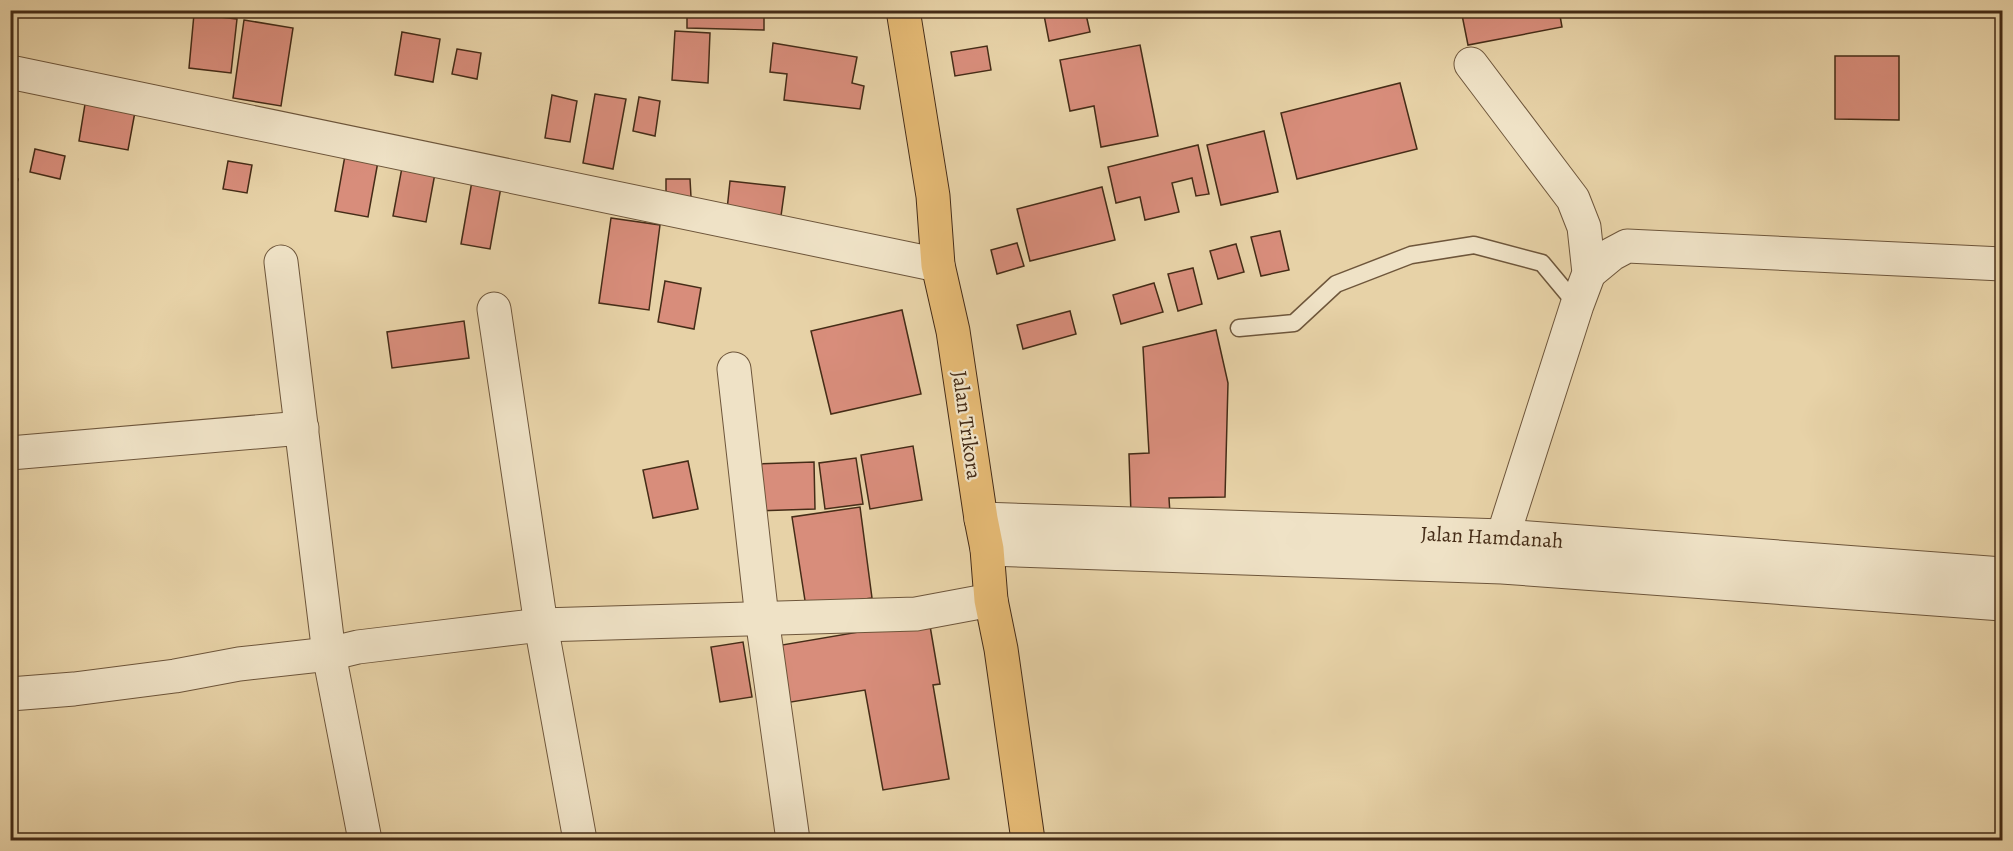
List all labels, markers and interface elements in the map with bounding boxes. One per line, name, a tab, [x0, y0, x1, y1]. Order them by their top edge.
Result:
street label: Jalan Trikora	[946, 369, 989, 481]
street label: Jalan Hamdanah	[1420, 519, 1564, 555]

